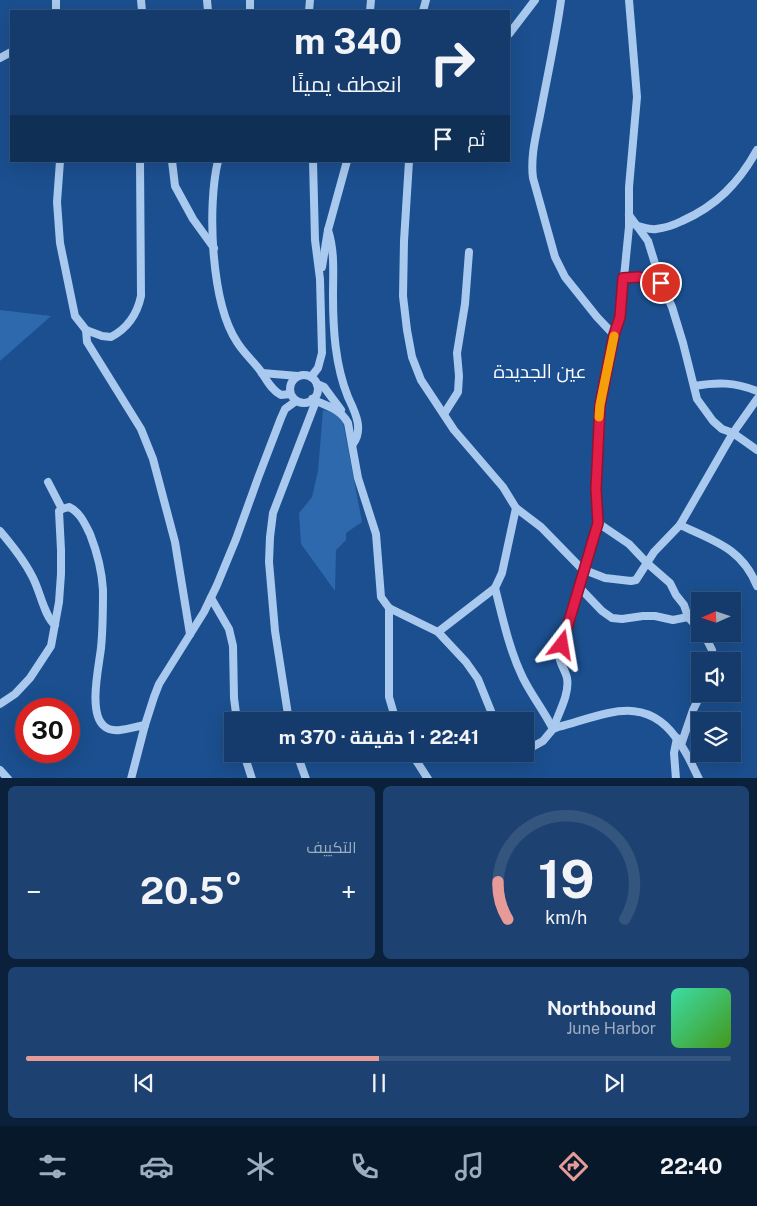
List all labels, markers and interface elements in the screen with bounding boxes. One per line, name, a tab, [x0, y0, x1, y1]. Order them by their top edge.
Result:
text: 340 m	[294, 21, 402, 62]
icon: right	[420, 30, 485, 95]
text: انعطف يمينًا	[291, 71, 402, 97]
icon: arrive	[429, 125, 457, 153]
text: ثم	[467, 128, 485, 150]
pin	[640, 262, 682, 304]
icon: arrive	[647, 269, 675, 297]
district label: عين الجديدة	[493, 360, 587, 383]
north arrow	[691, 592, 741, 642]
map controls	[691, 592, 741, 762]
position arrow	[535, 618, 587, 670]
button: sound	[691, 652, 741, 702]
speed limit sign: 30	[15, 698, 80, 763]
button: layers	[691, 712, 741, 762]
text: 22:41 · 1 دقيقة · 370 m	[279, 726, 479, 748]
text: التكييف	[306, 838, 357, 857]
text: 19	[537, 849, 594, 910]
text: 20.5°	[140, 868, 243, 913]
text: −	[26, 875, 42, 908]
text: +	[341, 875, 357, 908]
text: km/h	[545, 907, 587, 928]
text: Northbound	[547, 997, 656, 1019]
text: June Harbor	[566, 1019, 656, 1038]
icon: previous	[130, 1069, 158, 1097]
icon: pause	[365, 1069, 393, 1097]
icon: next	[600, 1069, 628, 1097]
icon: filters	[35, 1149, 70, 1184]
icon: car	[139, 1149, 174, 1184]
icon: climate	[243, 1149, 278, 1184]
icon: phone	[347, 1149, 382, 1184]
icon: music	[452, 1149, 487, 1184]
icon: directions	[556, 1149, 591, 1184]
text: 22:40	[660, 1153, 722, 1179]

